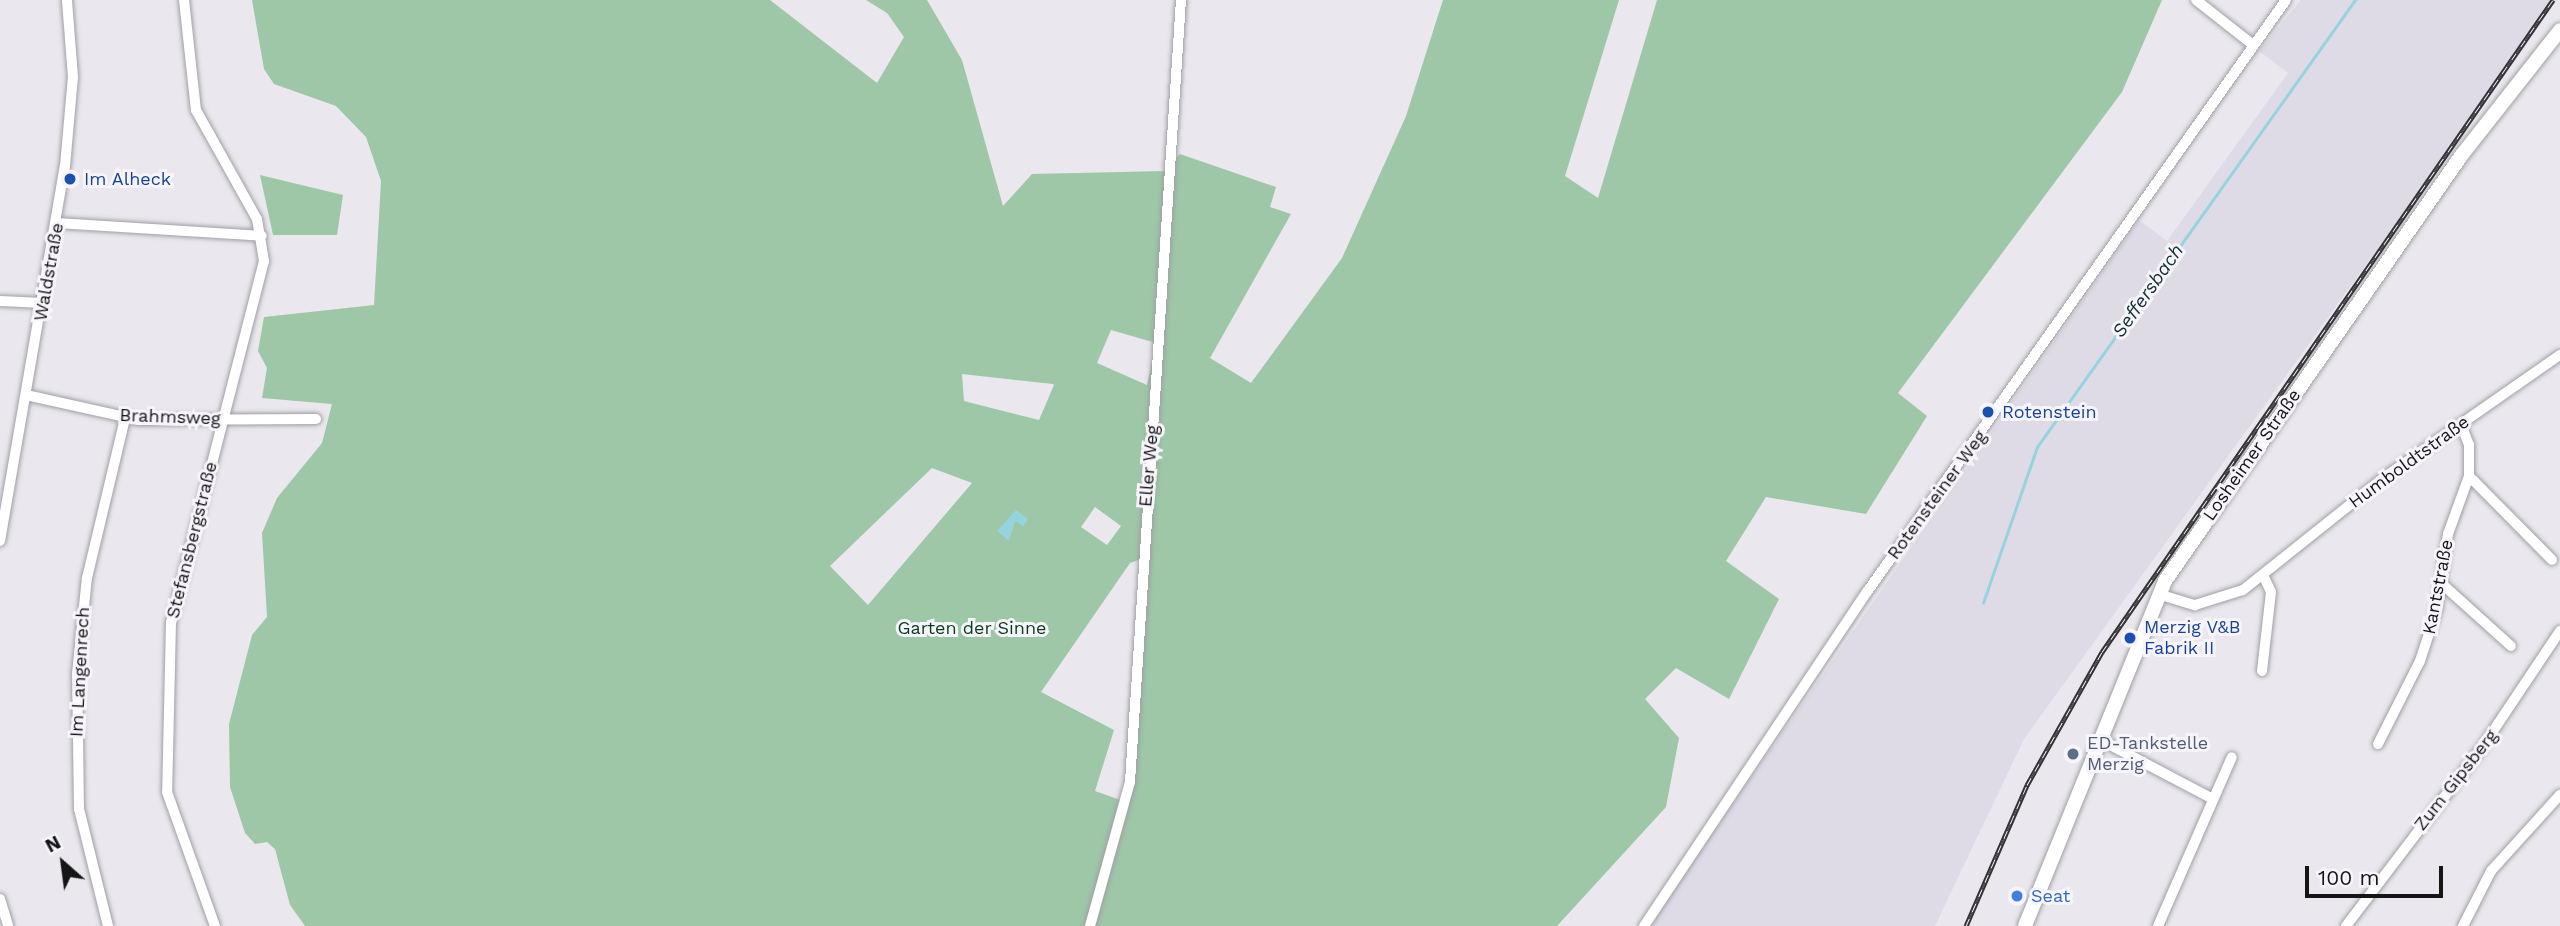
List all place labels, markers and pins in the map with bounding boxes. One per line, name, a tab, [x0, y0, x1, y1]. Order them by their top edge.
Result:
place label: Im Alheck	[84, 168, 172, 190]
marker: Im Alheck	[62, 171, 78, 187]
place label: Rotenstein	[2002, 401, 2097, 423]
marker: Rotenstein	[1980, 404, 1996, 420]
place label: Merzig V&B Fabrik II	[2144, 617, 2241, 660]
marker: Merzig V&B Fabrik II	[2122, 630, 2138, 646]
place label: ED-Tankstelle Merzig	[2087, 733, 2208, 776]
marker: ED-Tankstelle Merzig	[2065, 746, 2081, 762]
place label: Seat	[2031, 885, 2070, 907]
marker: Seat	[2009, 888, 2025, 904]

